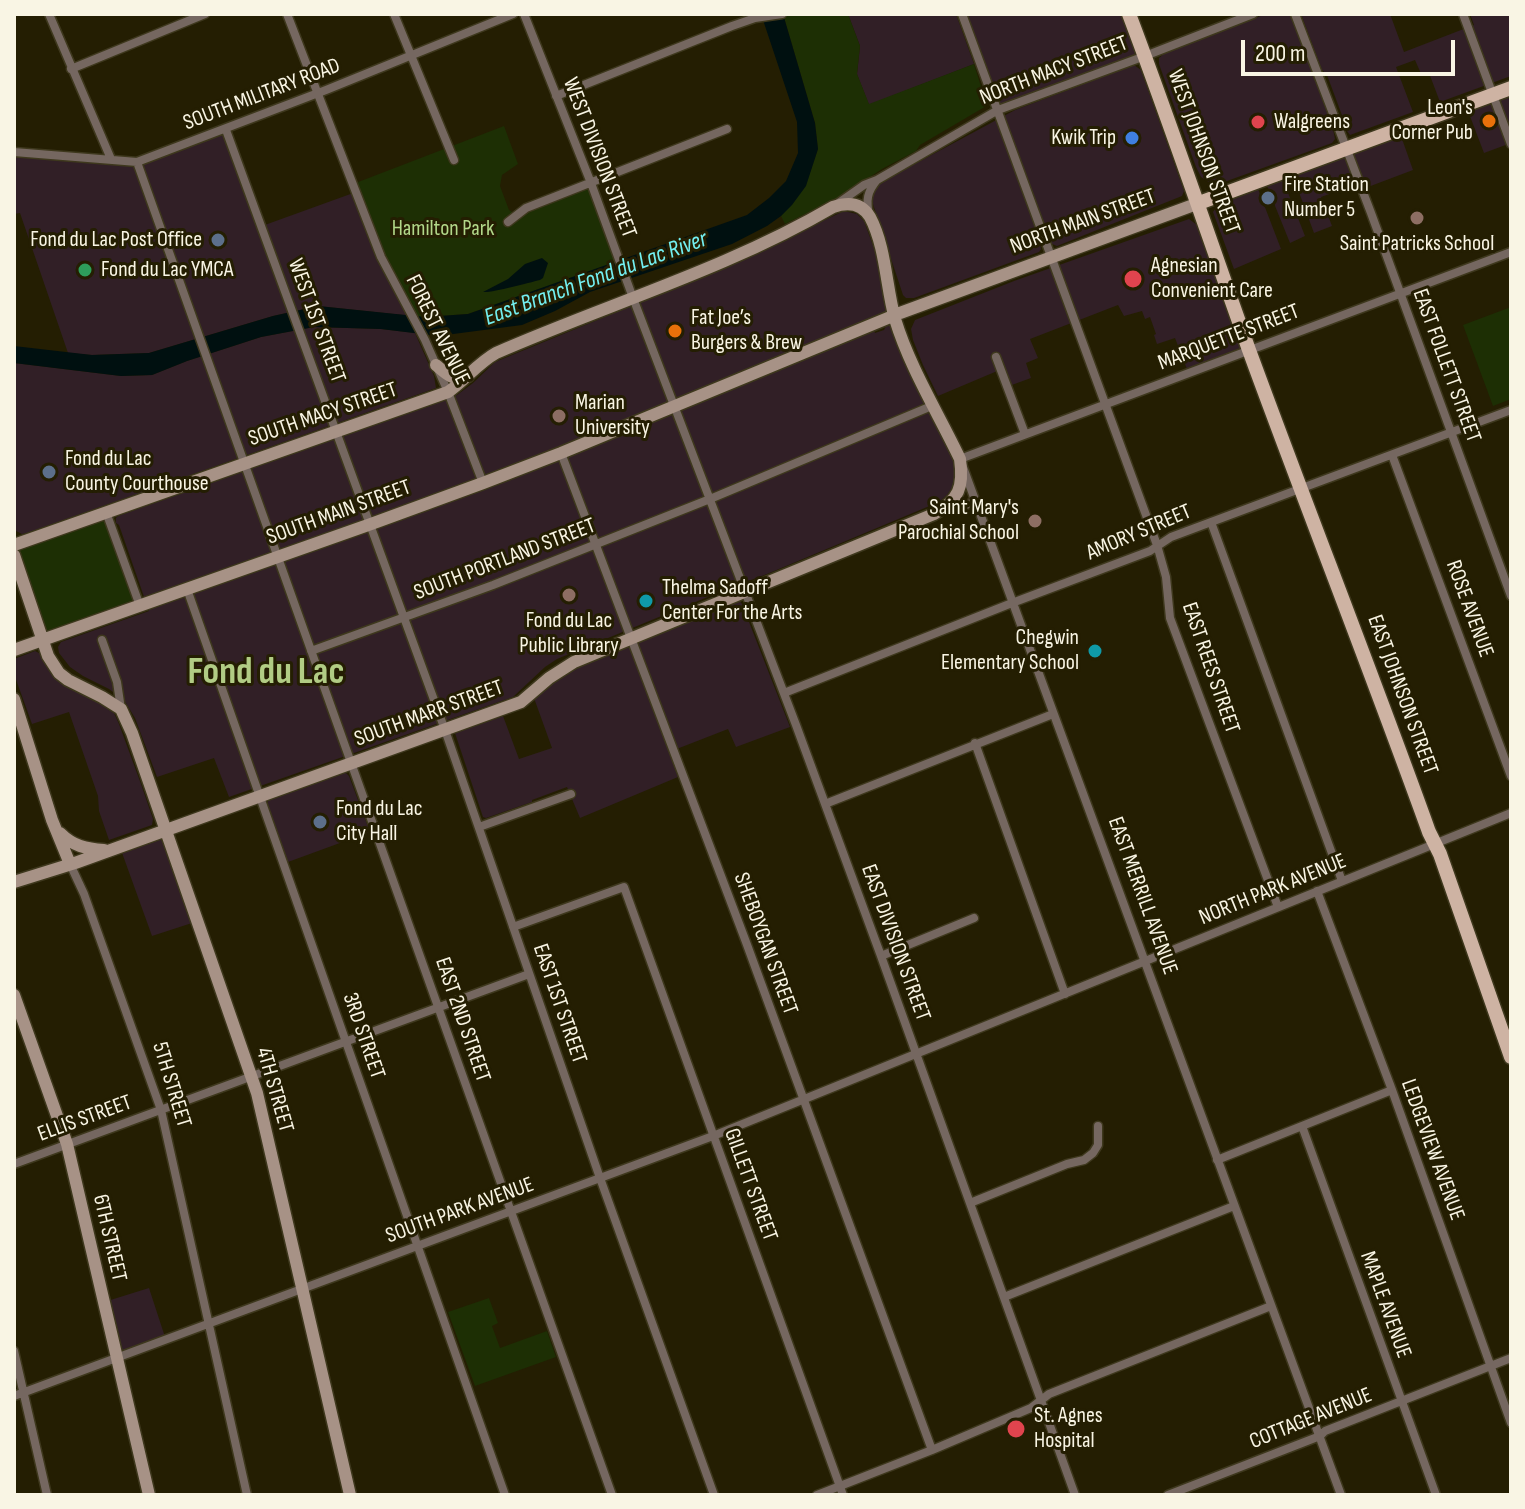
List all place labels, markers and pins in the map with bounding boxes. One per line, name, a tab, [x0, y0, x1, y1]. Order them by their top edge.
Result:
place label: Leon's Corner Pub	[1391, 95, 1473, 146]
place label: Walgreens	[1274, 109, 1350, 135]
marker: Leon's Corner Pub	[1480, 112, 1498, 130]
marker: Walgreens	[1249, 113, 1267, 131]
place label: Kwik Trip	[1051, 125, 1116, 151]
marker: Kwik Trip	[1123, 129, 1141, 147]
place label: Fire Station Number 5	[1284, 172, 1369, 224]
marker: Fire Station Number 5	[1259, 189, 1277, 207]
marker: Saint Patricks School	[1408, 209, 1426, 227]
place label: Fond du Lac Post Office	[30, 227, 202, 253]
marker: Fond du Lac Post Office	[209, 231, 227, 249]
place label: Saint Patricks School	[1340, 231, 1494, 257]
place label: Agnesian Convenient Care	[1151, 253, 1273, 304]
place label: Fond du Lac YMCA	[101, 257, 233, 283]
marker: Fond du Lac YMCA	[76, 261, 94, 279]
marker: Agnesian Convenient Care	[1122, 268, 1144, 290]
place label: Fat Joe’s Burgers & Brew	[691, 305, 802, 356]
marker: Fat Joe’s Burgers & Brew	[666, 322, 684, 340]
place label: Marian University	[575, 390, 650, 442]
marker: Marian University	[550, 407, 568, 425]
place label: Fond du Lac County Courthouse	[65, 446, 209, 498]
marker: Fond du Lac County Courthouse	[40, 463, 58, 481]
place label: Saint Mary's Parochial School	[898, 495, 1019, 546]
marker: Saint Mary's Parochial School	[1026, 512, 1044, 530]
place label: Thelma Sadoff Center For the Arts	[662, 575, 802, 626]
marker: Fond du Lac Public Library	[560, 586, 578, 604]
marker: Thelma Sadoff Center For the Arts	[637, 592, 655, 610]
place label: Fond du Lac Public Library	[519, 608, 619, 660]
place label: Chegwin Elementary School	[941, 625, 1079, 676]
marker: Chegwin Elementary School	[1086, 642, 1104, 660]
place label: Fond du Lac City Hall	[336, 796, 423, 848]
marker: Fond du Lac City Hall	[311, 813, 329, 831]
place label: St. Agnes Hospital	[1034, 1403, 1103, 1454]
marker: St. Agnes Hospital	[1005, 1418, 1027, 1440]

